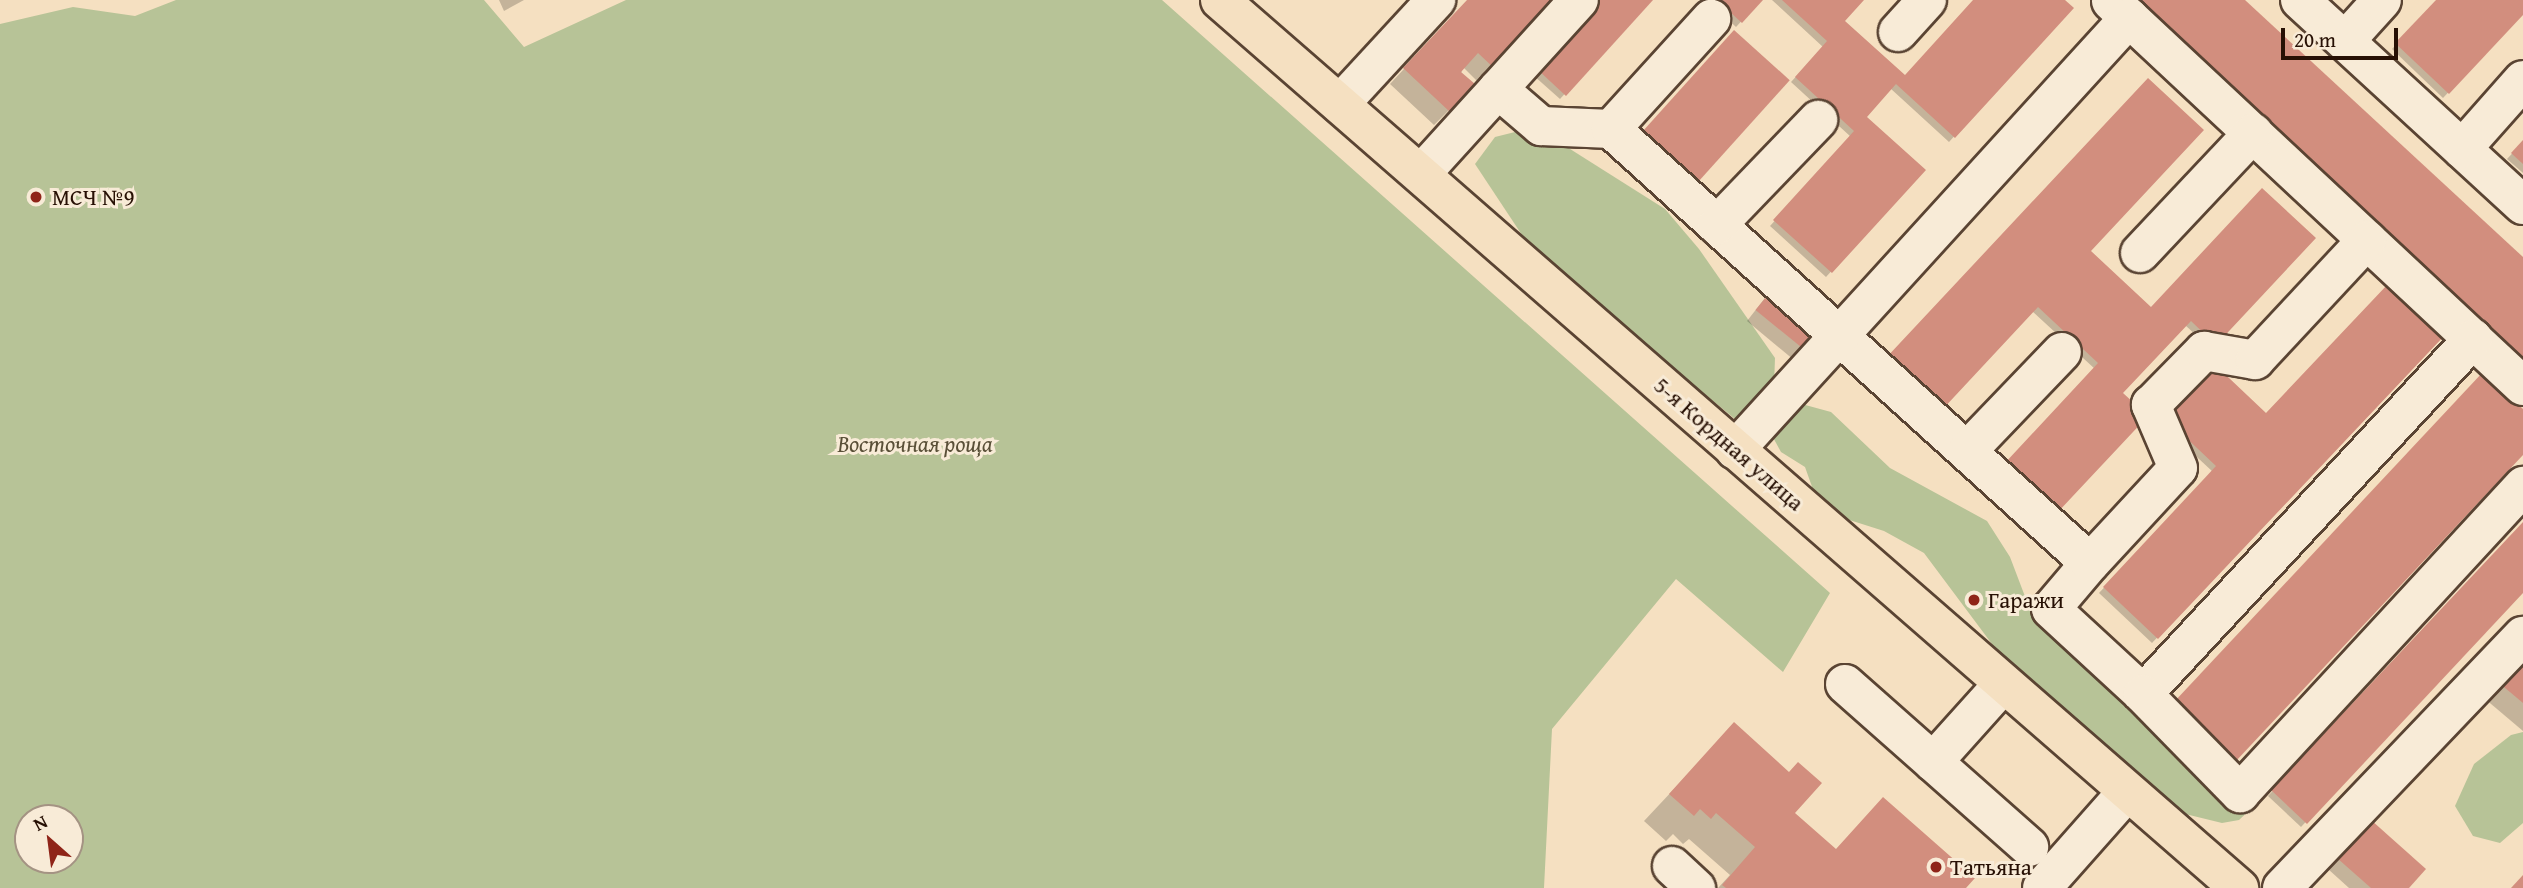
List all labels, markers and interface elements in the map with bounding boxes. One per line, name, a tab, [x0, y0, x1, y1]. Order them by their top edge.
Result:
scale bar	[2285, 14, 2402, 58]
text: 20 m	[2294, 24, 2336, 55]
place label: МСЧ №9	[52, 183, 134, 211]
marker: МСЧ №9	[26, 187, 46, 207]
street label: 5-я Кордная улица	[1648, 371, 1810, 517]
park label: Восточная роща	[837, 430, 993, 458]
place label: Гаражи	[1988, 586, 2064, 614]
marker: Гаражи	[1966, 592, 1982, 608]
north arrow	[14, 804, 84, 874]
text: N	[28, 807, 52, 838]
place label: Татьяна	[1950, 853, 2032, 881]
marker: Татьяна	[1928, 859, 1944, 875]

